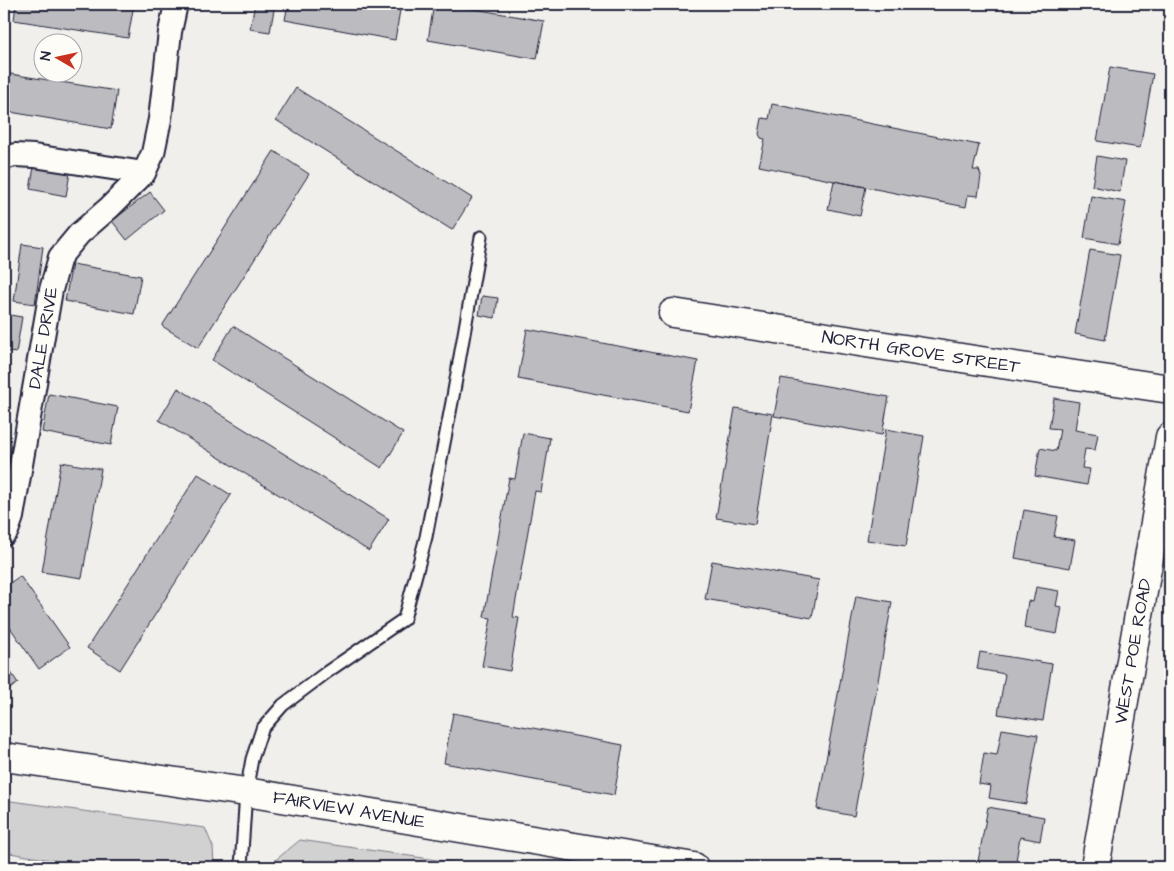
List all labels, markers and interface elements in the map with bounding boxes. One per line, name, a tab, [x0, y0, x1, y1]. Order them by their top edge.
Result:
north arrow	[32, 32, 82, 82]
text: N	[36, 50, 57, 62]
street label: DALE DRIVE	[22, 285, 64, 390]
street label: NORTH GROVE STREET	[820, 324, 1023, 379]
street label: WEST POE ROAD	[1108, 576, 1158, 726]
street label: FAIRVIEW AVENUE	[271, 784, 427, 834]

